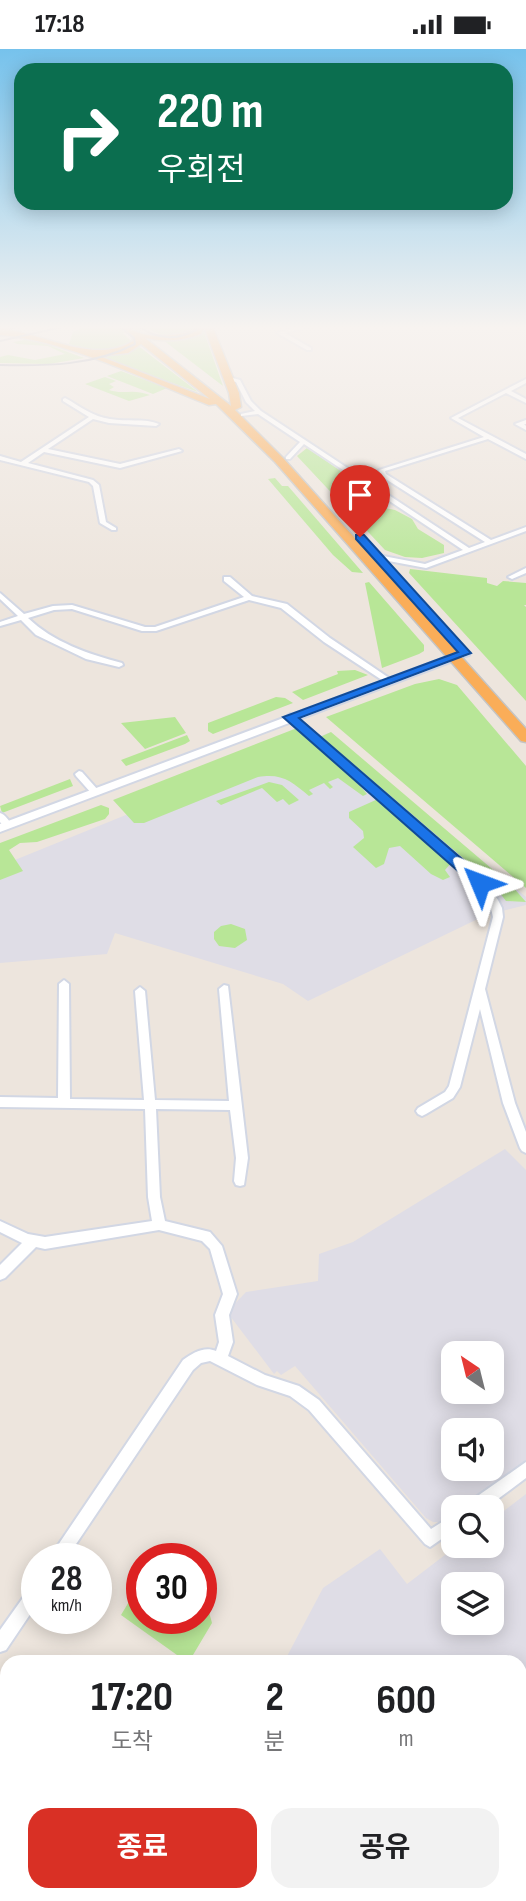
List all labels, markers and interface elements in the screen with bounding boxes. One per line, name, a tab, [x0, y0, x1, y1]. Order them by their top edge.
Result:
text: 17:18	[35, 9, 85, 40]
text: 220 m	[157, 83, 263, 142]
icon: right	[42, 91, 133, 182]
text: 우회전	[157, 151, 245, 190]
pin	[330, 465, 390, 537]
icon: arrive	[341, 476, 379, 514]
position arrow	[443, 846, 517, 920]
north arrow	[441, 1341, 504, 1403]
map controls	[441, 1341, 504, 1635]
button: sound	[441, 1418, 504, 1481]
button: search	[441, 1495, 504, 1558]
speed limit sign: 30	[126, 1543, 217, 1634]
text: 28	[51, 1558, 82, 1601]
button: layers	[441, 1572, 504, 1635]
text: km/h	[51, 1595, 82, 1616]
text: 17:20	[91, 1672, 173, 1723]
text: 2	[265, 1672, 284, 1723]
text: 600	[376, 1675, 436, 1726]
text: m	[399, 1725, 413, 1753]
text: 도착	[111, 1728, 153, 1756]
text: 분	[264, 1728, 285, 1756]
button: 종료	[28, 1808, 257, 1888]
button: 공유	[271, 1808, 499, 1888]

